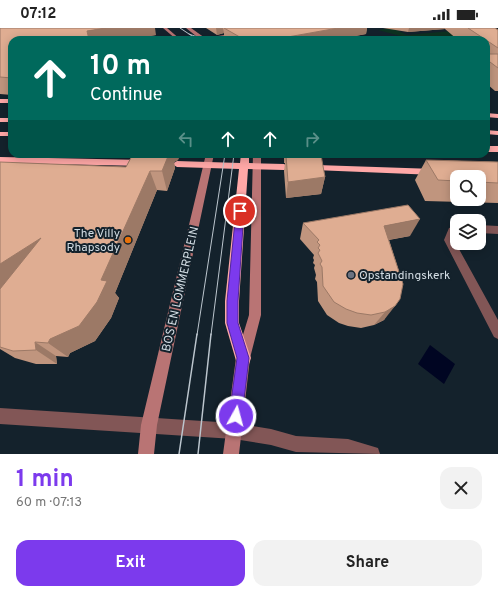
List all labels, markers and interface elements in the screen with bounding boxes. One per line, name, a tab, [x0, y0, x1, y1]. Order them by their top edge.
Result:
text: 07:12	[20, 5, 56, 24]
text: 10 m	[90, 49, 151, 85]
icon: ahead	[24, 52, 76, 104]
text: Continue	[90, 84, 162, 107]
icon: left	[175, 128, 197, 150]
icon: ahead	[217, 128, 239, 150]
icon: ahead	[259, 128, 281, 150]
icon: right	[301, 128, 323, 150]
map controls	[450, 170, 486, 250]
button: search	[450, 170, 486, 206]
pin	[223, 194, 257, 228]
icon: arrive	[229, 200, 251, 222]
button: layers	[450, 214, 486, 250]
street label: BOS EN LOMMERPLEIN	[159, 225, 203, 353]
place label: The Villy Rhapsody	[67, 226, 120, 256]
marker: The Villy Rhapsody	[123, 235, 133, 245]
place label: Opstandingskerk	[359, 268, 450, 284]
marker: Opstandingskerk	[346, 270, 356, 280]
position arrow	[215, 395, 257, 437]
text: 1 min	[16, 465, 74, 495]
button: close	[440, 467, 482, 509]
text: 60 m · 07:13	[16, 495, 82, 511]
button: Exit	[16, 540, 245, 586]
button: Share	[253, 540, 482, 586]

